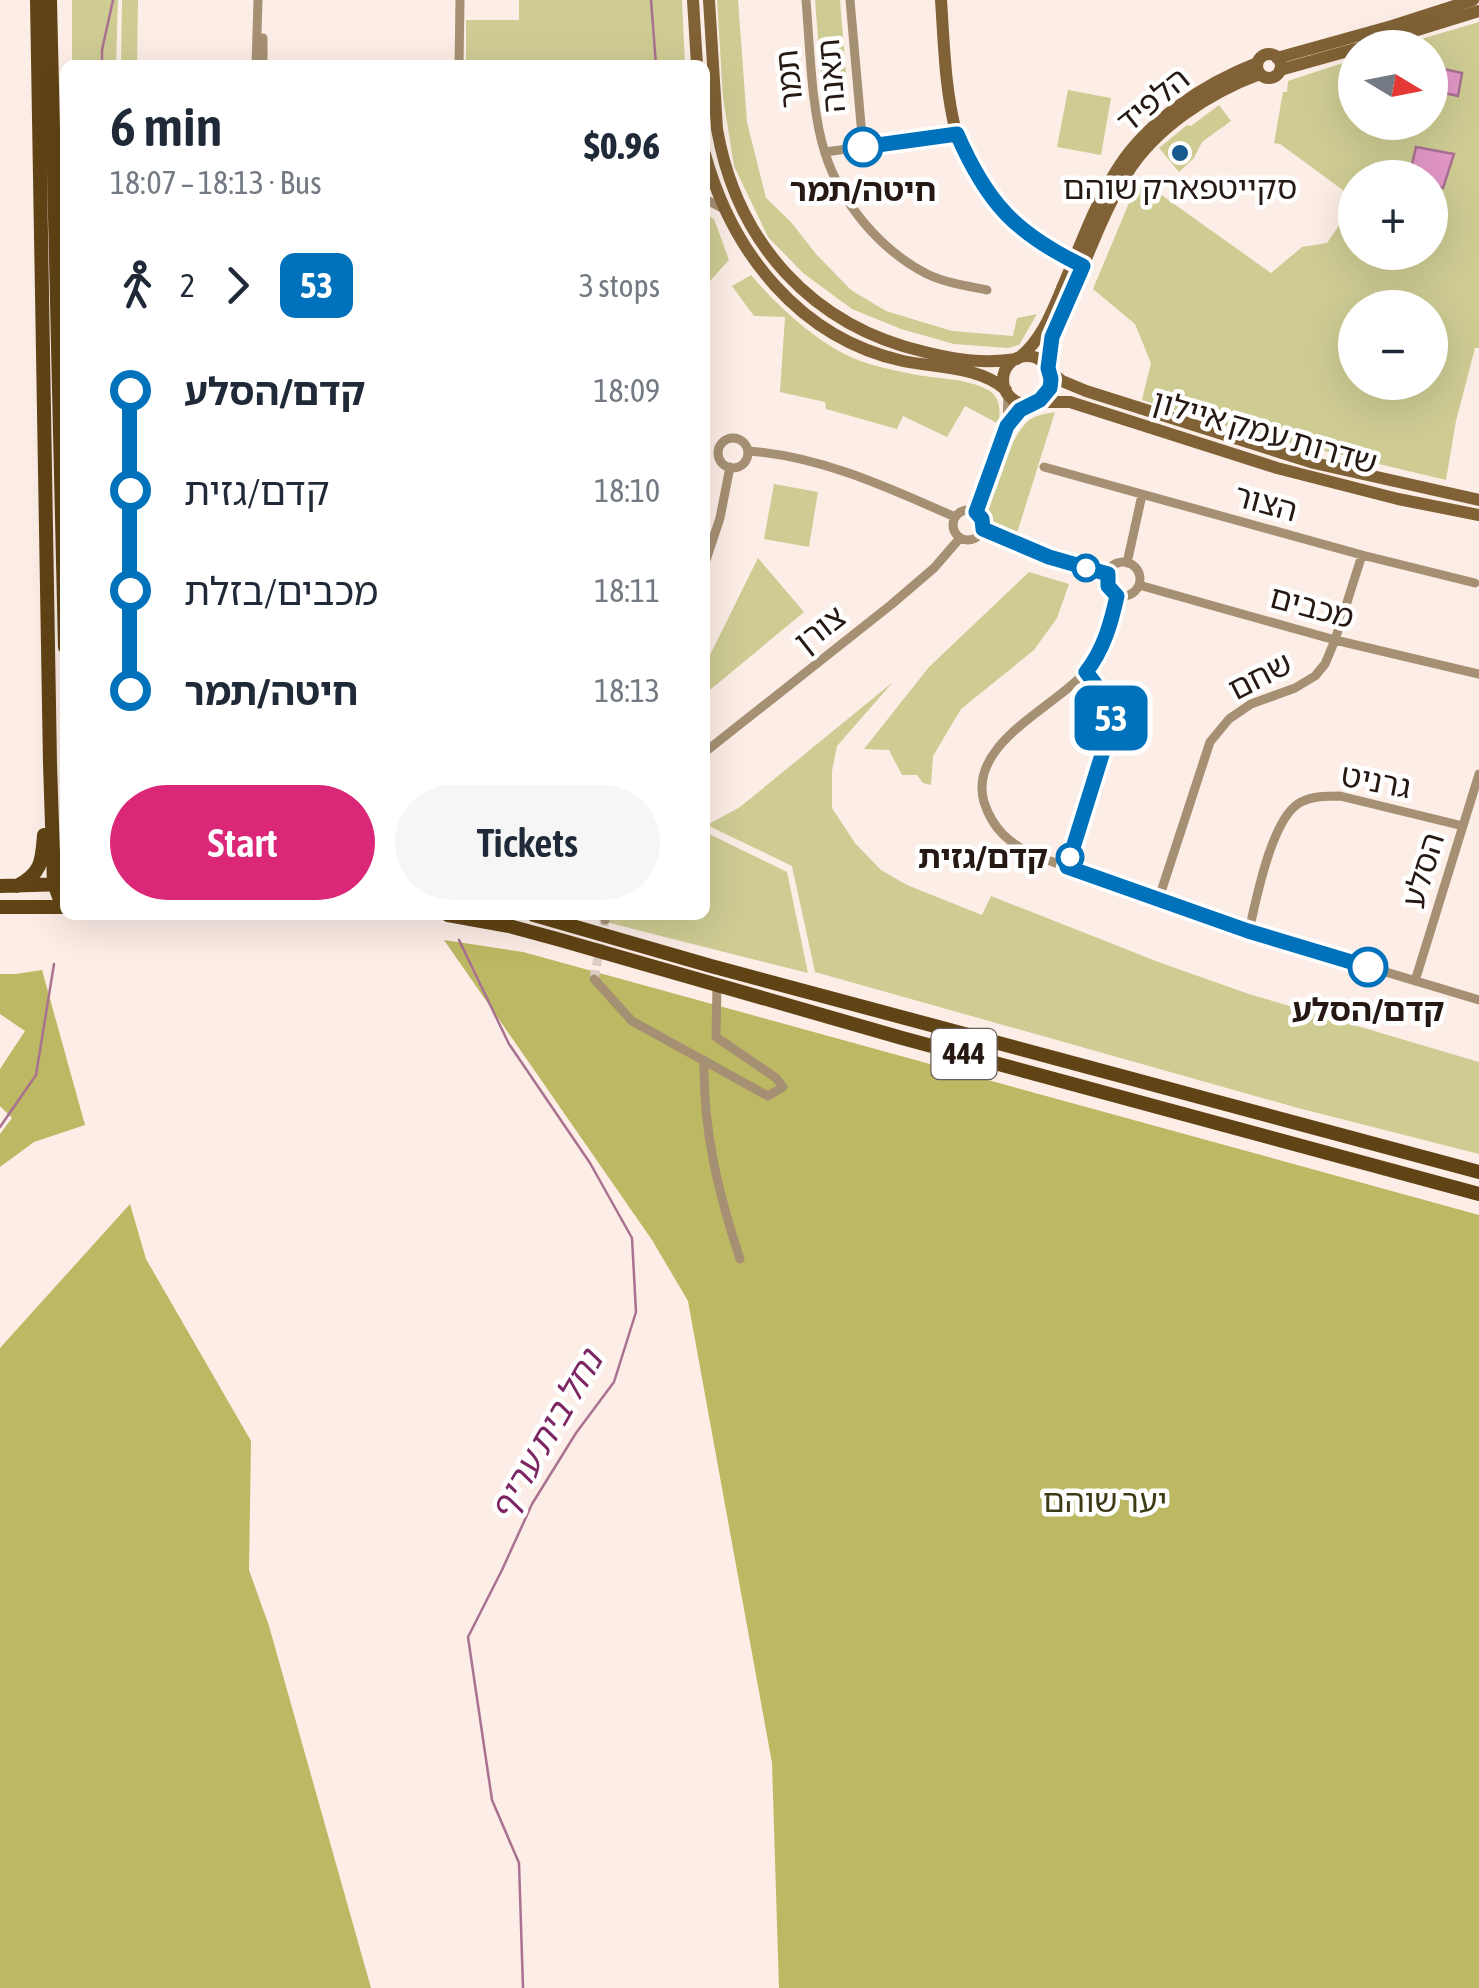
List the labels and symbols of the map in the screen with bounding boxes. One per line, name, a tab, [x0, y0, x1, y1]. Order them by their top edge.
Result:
north arrow	[1338, 30, 1448, 140]
street label: תאנה	[809, 37, 852, 115]
street label: תמר	[767, 48, 810, 110]
street label: הלפיד	[1109, 59, 1196, 140]
marker: חיטה/תמר	[844, 128, 882, 166]
marker: סקייטפארק שוהם	[1169, 142, 1191, 164]
place label: סקייטפארק שוהם	[1063, 169, 1297, 206]
place label: חיטה/תמר	[790, 171, 936, 208]
street label: שדרות עמק איילון	[1148, 382, 1382, 481]
street label: הצור	[1230, 476, 1302, 529]
unlabelled marker	[1073, 555, 1099, 581]
street label: מכבים	[1266, 578, 1358, 635]
street label: צורן	[787, 597, 852, 660]
street label: שחם	[1222, 644, 1298, 707]
line badge: 53	[1066, 686, 1156, 750]
street label: גרניט	[1338, 756, 1414, 805]
street label: הסלע	[1394, 828, 1451, 912]
place label: קדם/גזית	[918, 838, 1048, 875]
marker: קדם/גזית	[1057, 844, 1083, 870]
marker: קדם/הסלע	[1349, 948, 1387, 986]
place label: קדם/הסלע	[1292, 991, 1444, 1028]
road number: 444	[932, 1029, 996, 1079]
water label: נחל בית עריף	[481, 1340, 611, 1526]
park label: יער שוהם	[1043, 1482, 1167, 1519]

